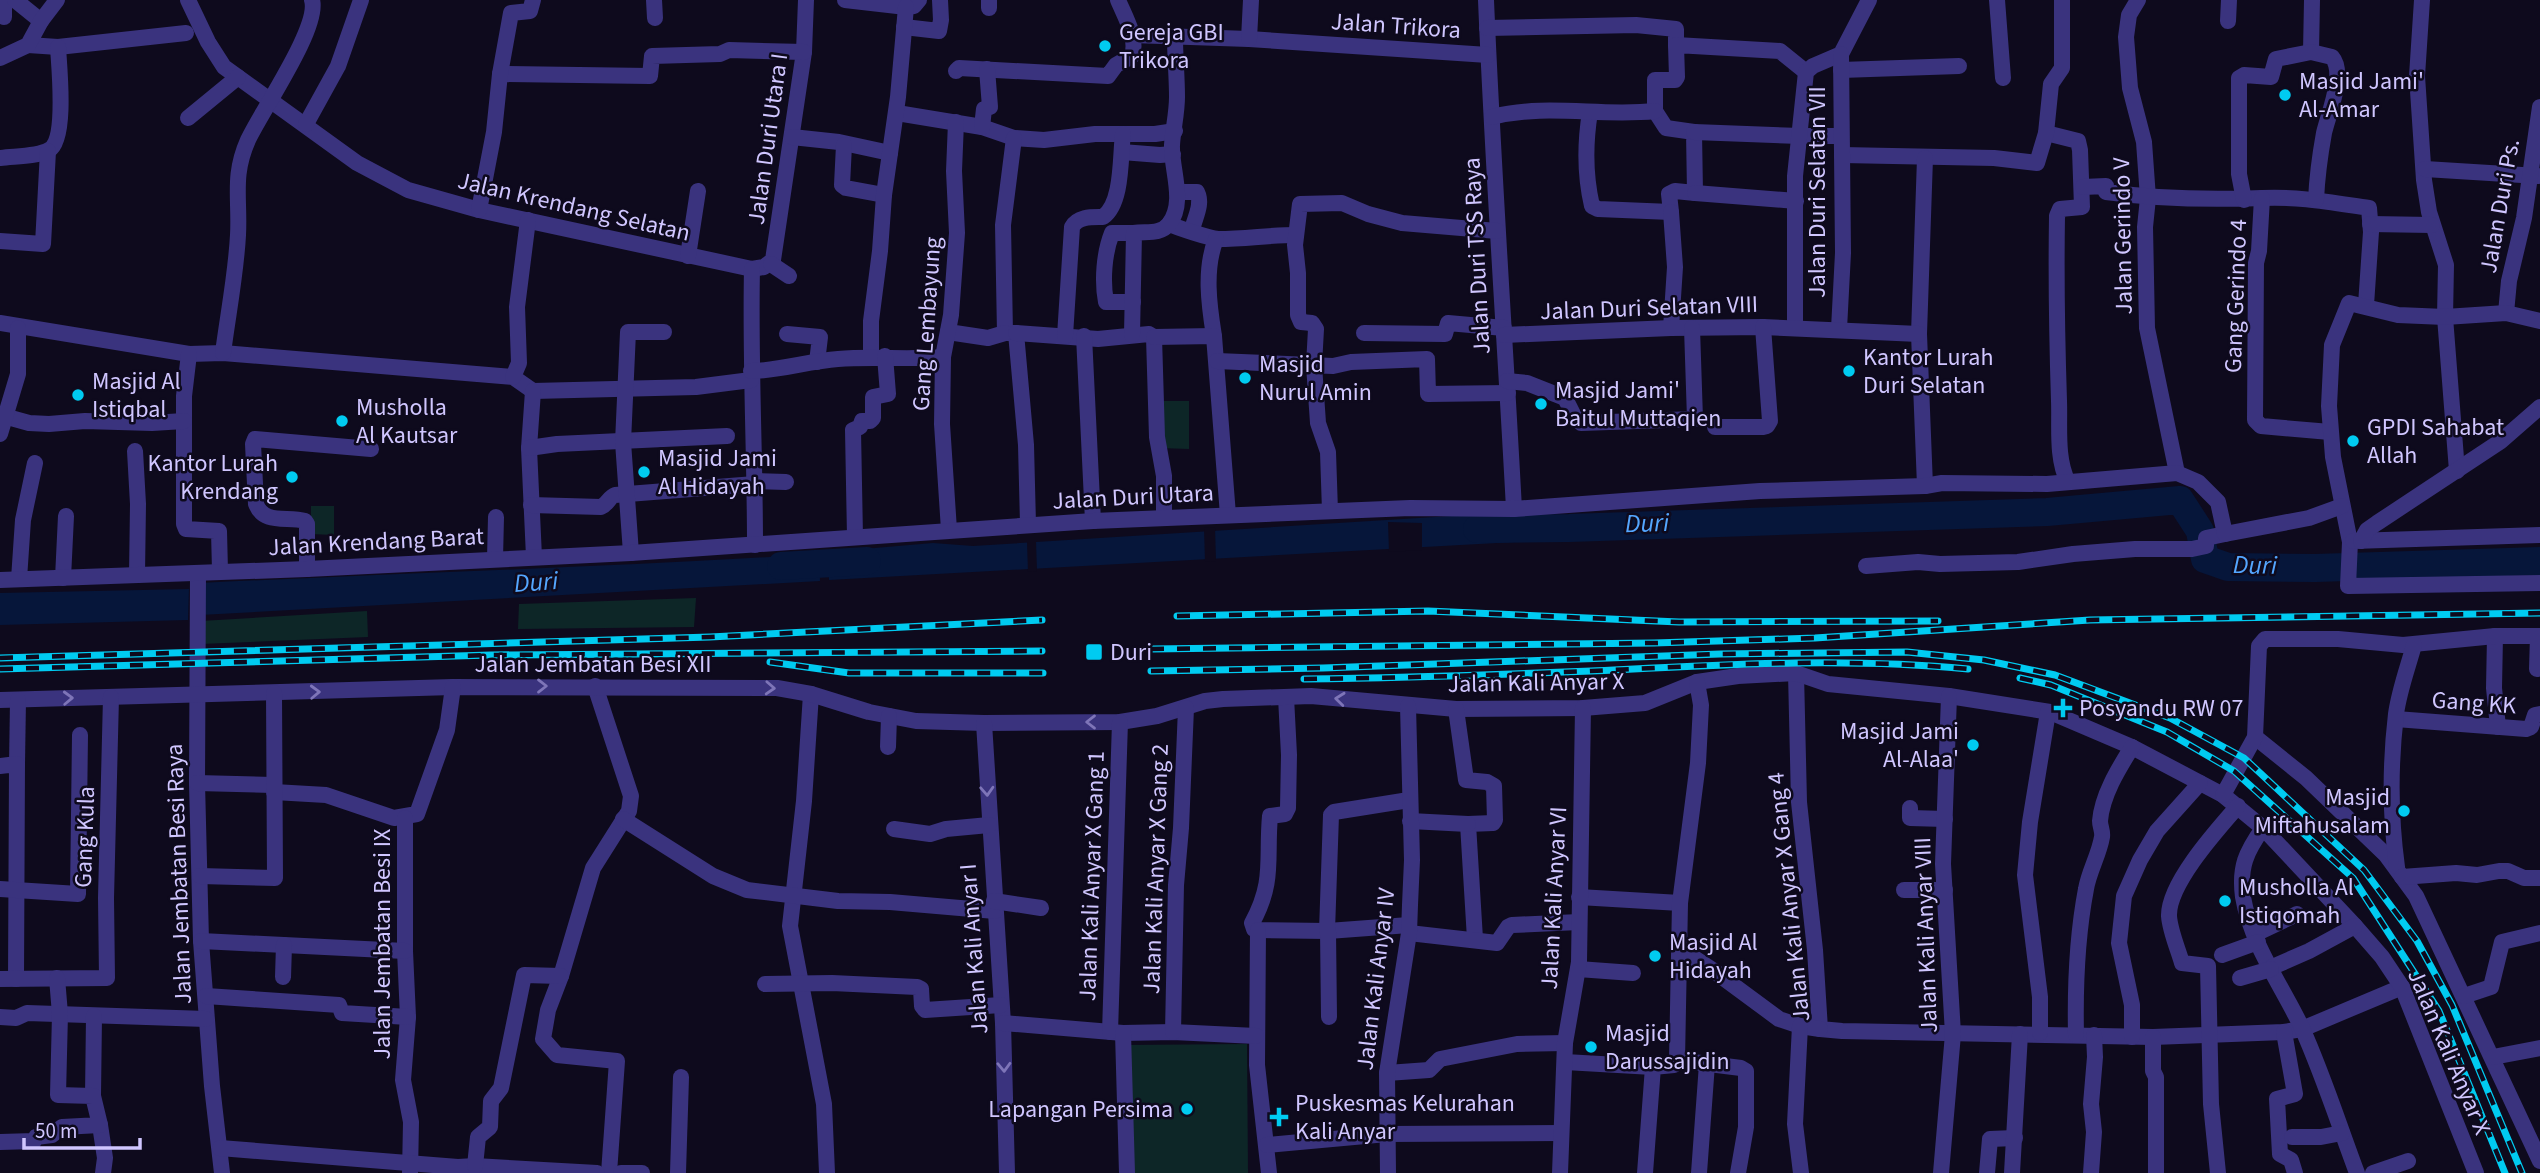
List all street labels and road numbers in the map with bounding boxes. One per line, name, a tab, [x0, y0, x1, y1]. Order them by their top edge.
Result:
street label: Jalan Trikora	[1330, 4, 1462, 48]
street label: Jalan Duri Utara I	[739, 51, 797, 227]
street label: Jalan Duri Selatan VII	[1800, 86, 1835, 298]
street label: Jalan Duri Ps.	[2471, 136, 2529, 276]
street label: Jalan Gerindo V	[2104, 156, 2142, 315]
street label: Jalan Duri TSS Raya	[1454, 157, 1500, 355]
street label: Jalan Krendang Selatan	[454, 163, 694, 251]
street label: Gang Gerindo 4	[2216, 218, 2256, 374]
street label: Gang Lembayung	[903, 236, 951, 412]
street label: Jalan Duri Selatan VIII	[1539, 287, 1759, 329]
street label: Jalan Duri Utara	[1051, 475, 1215, 519]
street label: Jalan Krendang Barat	[267, 519, 485, 565]
street label: Jalan Jembatan Besi XII	[474, 647, 712, 682]
street label: Jalan Kali Anyar X	[1447, 664, 1625, 702]
street label: Gang KK	[2431, 683, 2518, 723]
street label: Jalan Jembatan Besi Raya	[157, 743, 201, 1005]
street label: Jalan Kali Anyar X Gang 2	[1134, 743, 1178, 995]
street label: Jalan Kali Anyar X Gang 1	[1070, 750, 1114, 1002]
street label: Jalan Kali Anyar X Gang 4	[1758, 770, 1820, 1023]
street label: Gang Kula	[66, 786, 104, 888]
street label: Jalan Kali Anyar VI	[1532, 806, 1576, 990]
street label: Jalan Jembatan Besi IX	[365, 829, 400, 1059]
street label: Jalan Kali Anyar VIII	[1905, 836, 1947, 1034]
street label: Jalan Kali Anyar I	[951, 862, 997, 1036]
street label: Jalan Kali Anyar IV	[1347, 885, 1405, 1072]
street label: Jalan Kali Anyar X	[2398, 964, 2500, 1140]

